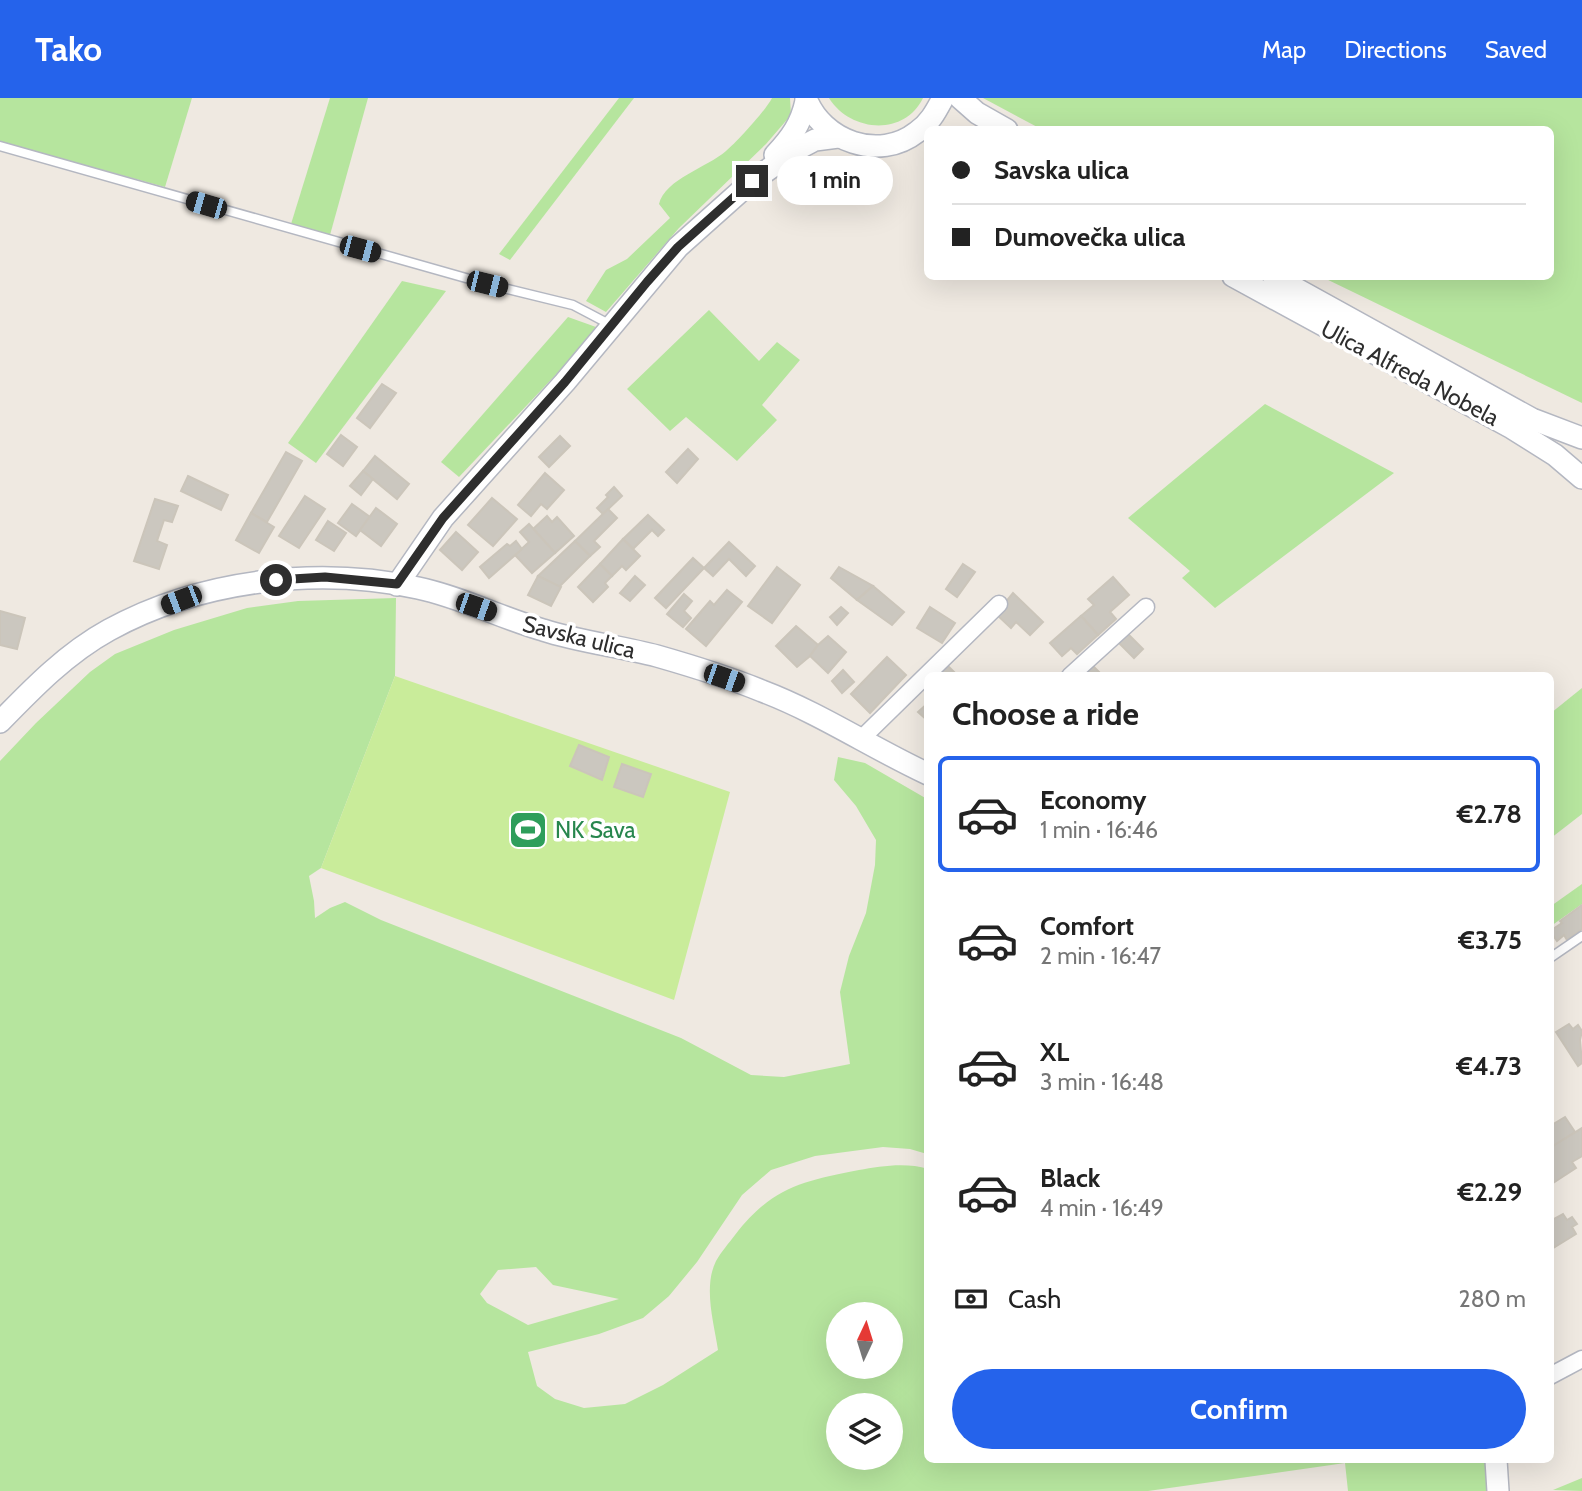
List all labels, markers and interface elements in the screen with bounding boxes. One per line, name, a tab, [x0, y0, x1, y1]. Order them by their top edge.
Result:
text: Tako	[35, 29, 102, 69]
text: Map	[1262, 35, 1306, 64]
text: Directions	[1344, 35, 1447, 64]
text: Saved	[1485, 35, 1547, 64]
text: Savska ulica	[994, 154, 1129, 186]
callout: 1 min	[776, 156, 892, 206]
route end	[736, 165, 768, 197]
text: 1 min	[809, 166, 861, 194]
car	[183, 189, 230, 221]
text: Dumovečka ulica	[994, 221, 1185, 253]
car	[337, 233, 384, 265]
car	[465, 269, 510, 299]
street label: Ulica Alfreda Nobela	[1316, 314, 1504, 432]
route start	[260, 564, 292, 596]
car	[158, 583, 205, 617]
car	[453, 590, 500, 624]
street label: Savska ulica	[520, 609, 638, 665]
car	[701, 661, 748, 695]
text: Choose a ride	[952, 694, 1139, 733]
icon: car	[956, 783, 1019, 846]
text: Economy	[1040, 784, 1146, 816]
text: €2.78	[1457, 798, 1522, 830]
sports icon: NK Sava	[507, 809, 549, 851]
place label: NK Sava	[555, 816, 636, 844]
text: 1 min · 16:46	[1040, 816, 1158, 844]
icon: car	[956, 909, 1019, 972]
text: Comfort	[1040, 910, 1134, 942]
text: €3.75	[1458, 924, 1522, 956]
text: 2 min · 16:47	[1040, 942, 1161, 970]
icon: car	[956, 1035, 1019, 1098]
text: XL	[1040, 1036, 1069, 1068]
text: €4.73	[1456, 1050, 1522, 1082]
text: 3 min · 16:48	[1040, 1068, 1164, 1096]
icon: car	[956, 1161, 1019, 1224]
text: Black	[1040, 1162, 1100, 1194]
text: €2.29	[1457, 1176, 1522, 1208]
text: 4 min · 16:49	[1040, 1194, 1164, 1222]
icon: cash	[952, 1280, 990, 1318]
text: Cash	[1008, 1283, 1061, 1315]
text: 280 m	[1459, 1285, 1526, 1313]
north arrow	[826, 1302, 903, 1379]
map controls	[826, 1302, 903, 1470]
button: Confirm	[952, 1369, 1526, 1449]
button: layers	[826, 1393, 903, 1470]

